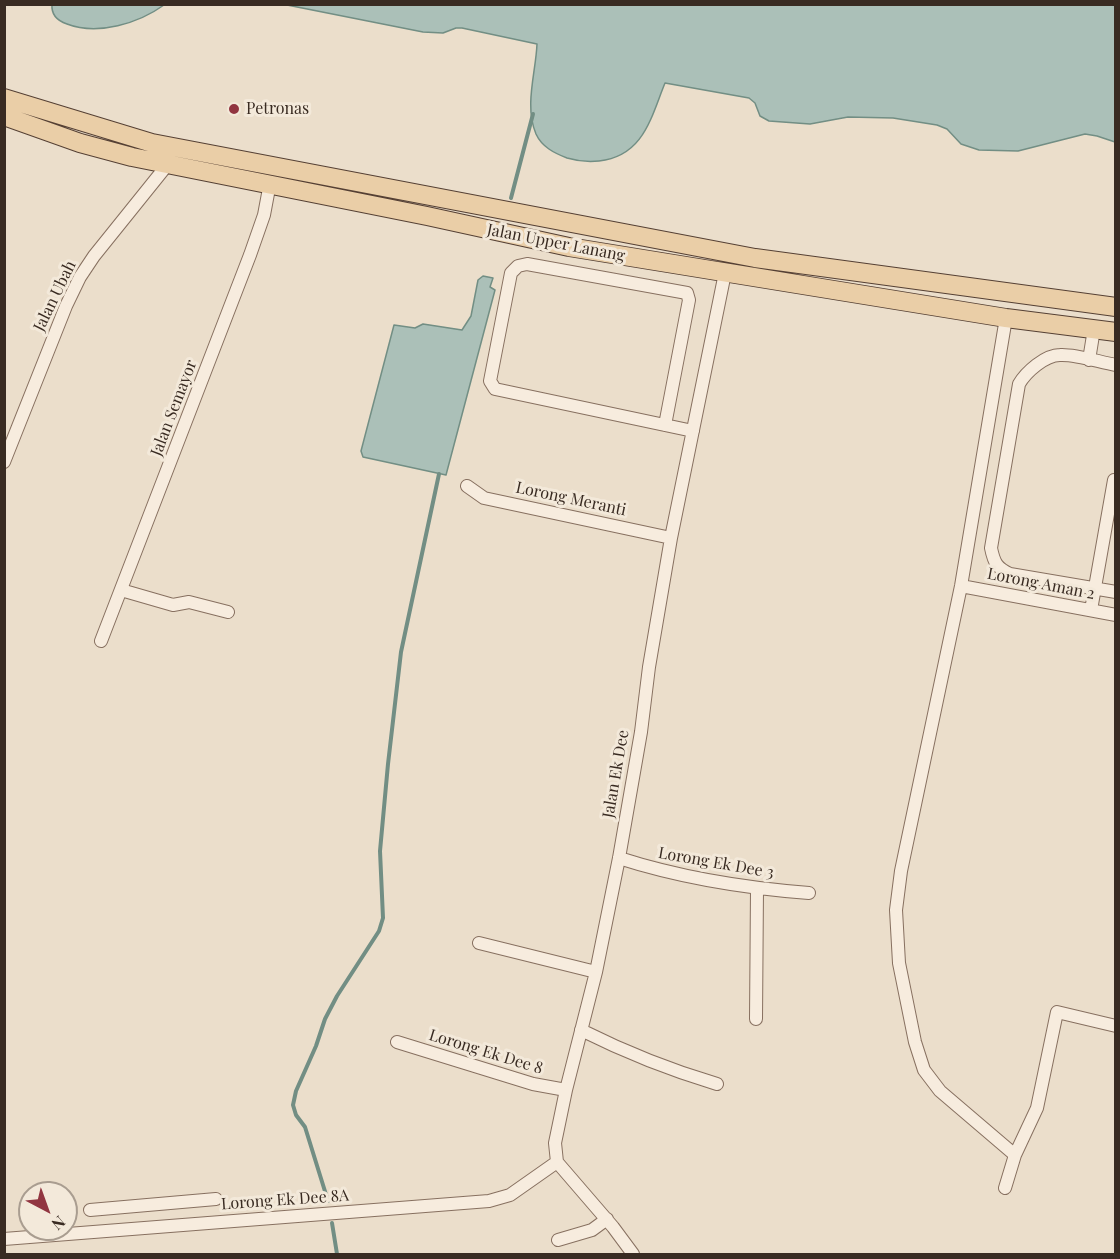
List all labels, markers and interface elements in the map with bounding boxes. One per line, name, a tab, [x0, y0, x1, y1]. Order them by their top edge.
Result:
place label: Petronas	[246, 99, 309, 119]
marker: Petronas	[227, 102, 241, 116]
street label: Jalan Upper Lanang	[485, 220, 627, 266]
street label: Jalan Ubah	[30, 258, 80, 334]
street label: Jalan Semayor	[147, 357, 201, 459]
street label: Lorong Meranti	[514, 478, 628, 520]
street label: Lorong Aman 2	[986, 564, 1096, 604]
street label: Jalan Ek Dee	[599, 728, 633, 820]
street label: Lorong Ek Dee 3	[657, 843, 775, 883]
street label: Lorong Ek Dee 8	[427, 1026, 545, 1078]
north arrow	[18, 1181, 78, 1241]
street label: Lorong Ek Dee 8A	[220, 1186, 350, 1214]
text: N	[48, 1212, 70, 1235]

